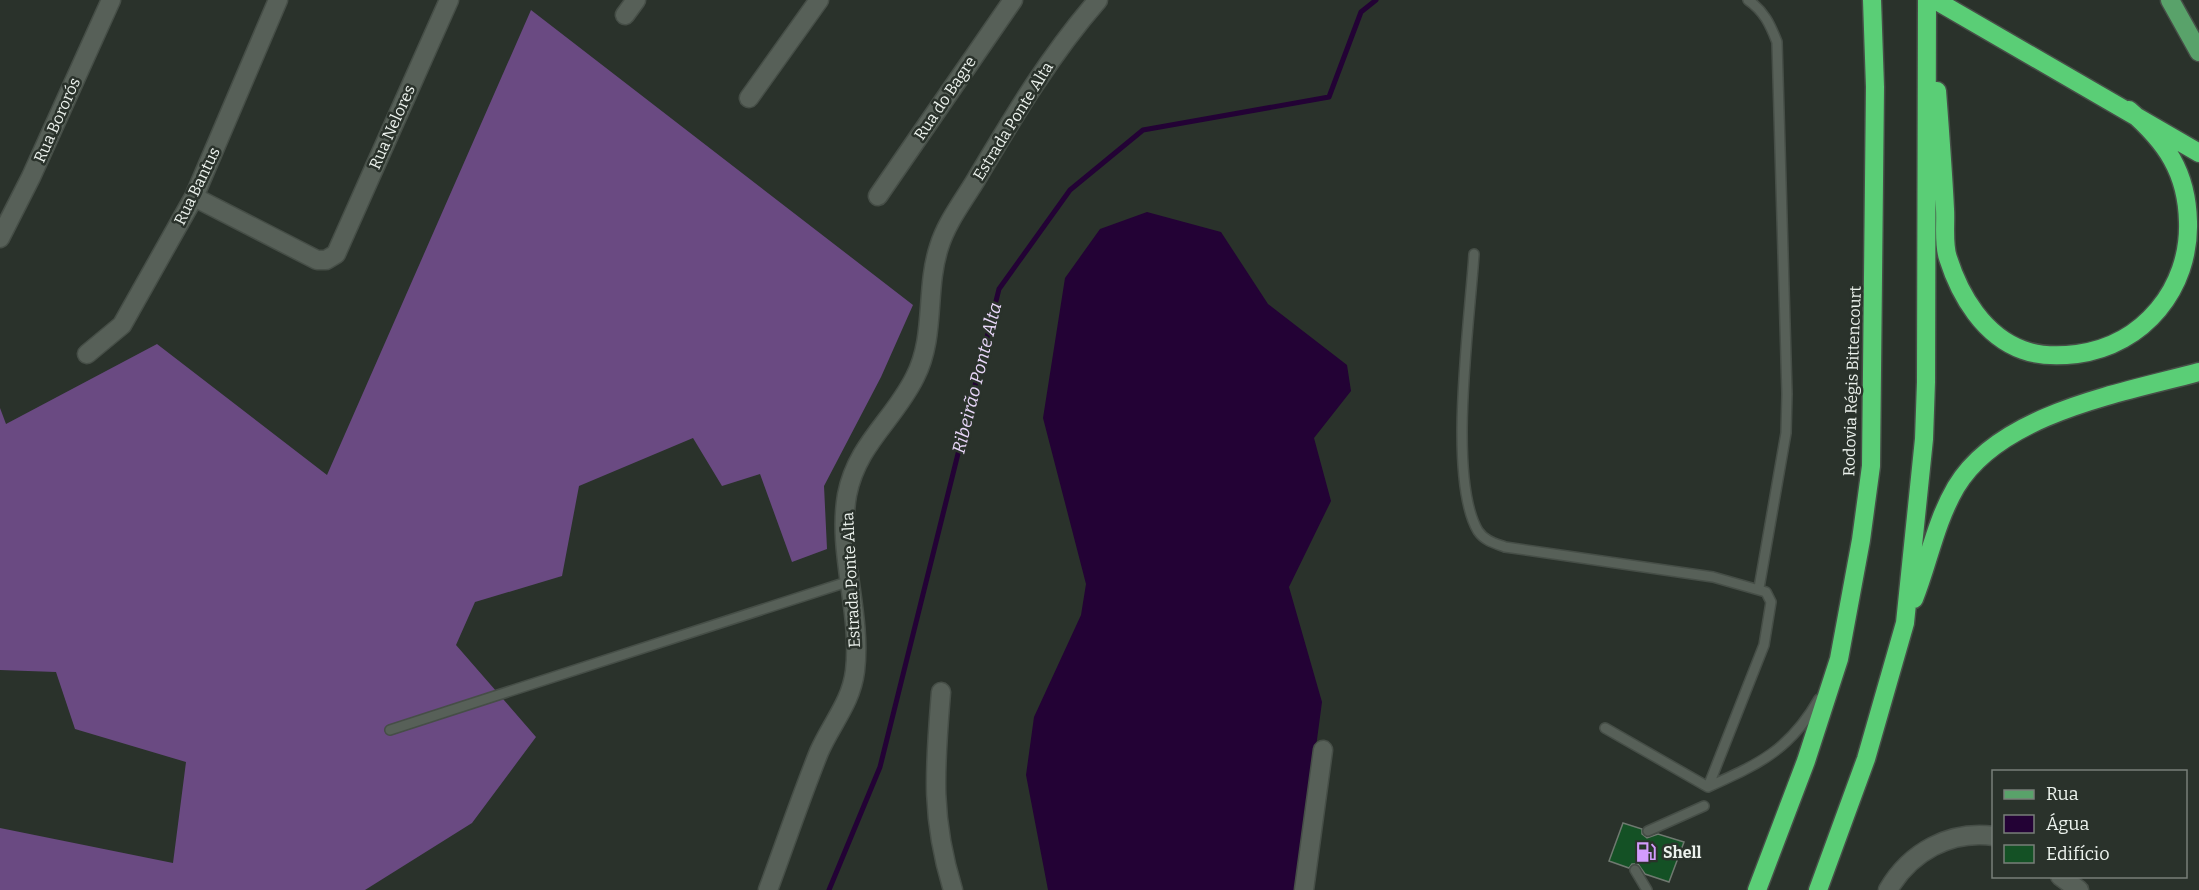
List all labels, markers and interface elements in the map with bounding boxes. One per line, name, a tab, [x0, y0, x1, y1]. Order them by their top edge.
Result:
street label: Rua do Bagre	[910, 53, 980, 143]
street label: Estrada Ponte Alta	[969, 58, 1057, 184]
street label: Rua Bororós	[30, 75, 84, 165]
street label: Rua Nelores	[365, 82, 419, 172]
street label: Rua Bantus	[170, 144, 224, 228]
street label: Rodovia Régis Bittencourt	[1839, 285, 1865, 477]
water label: Ribeirão Ponte Alta	[948, 300, 1006, 456]
street label: Estrada Ponte Alta	[838, 511, 864, 648]
legend	[1992, 770, 2187, 878]
text: Rua	[2046, 783, 2079, 805]
text: Água	[2046, 813, 2090, 835]
fuel station icon: Shell	[1634, 840, 1658, 864]
place label: Shell	[1663, 843, 1701, 862]
text: Edifício	[2046, 843, 2110, 865]

